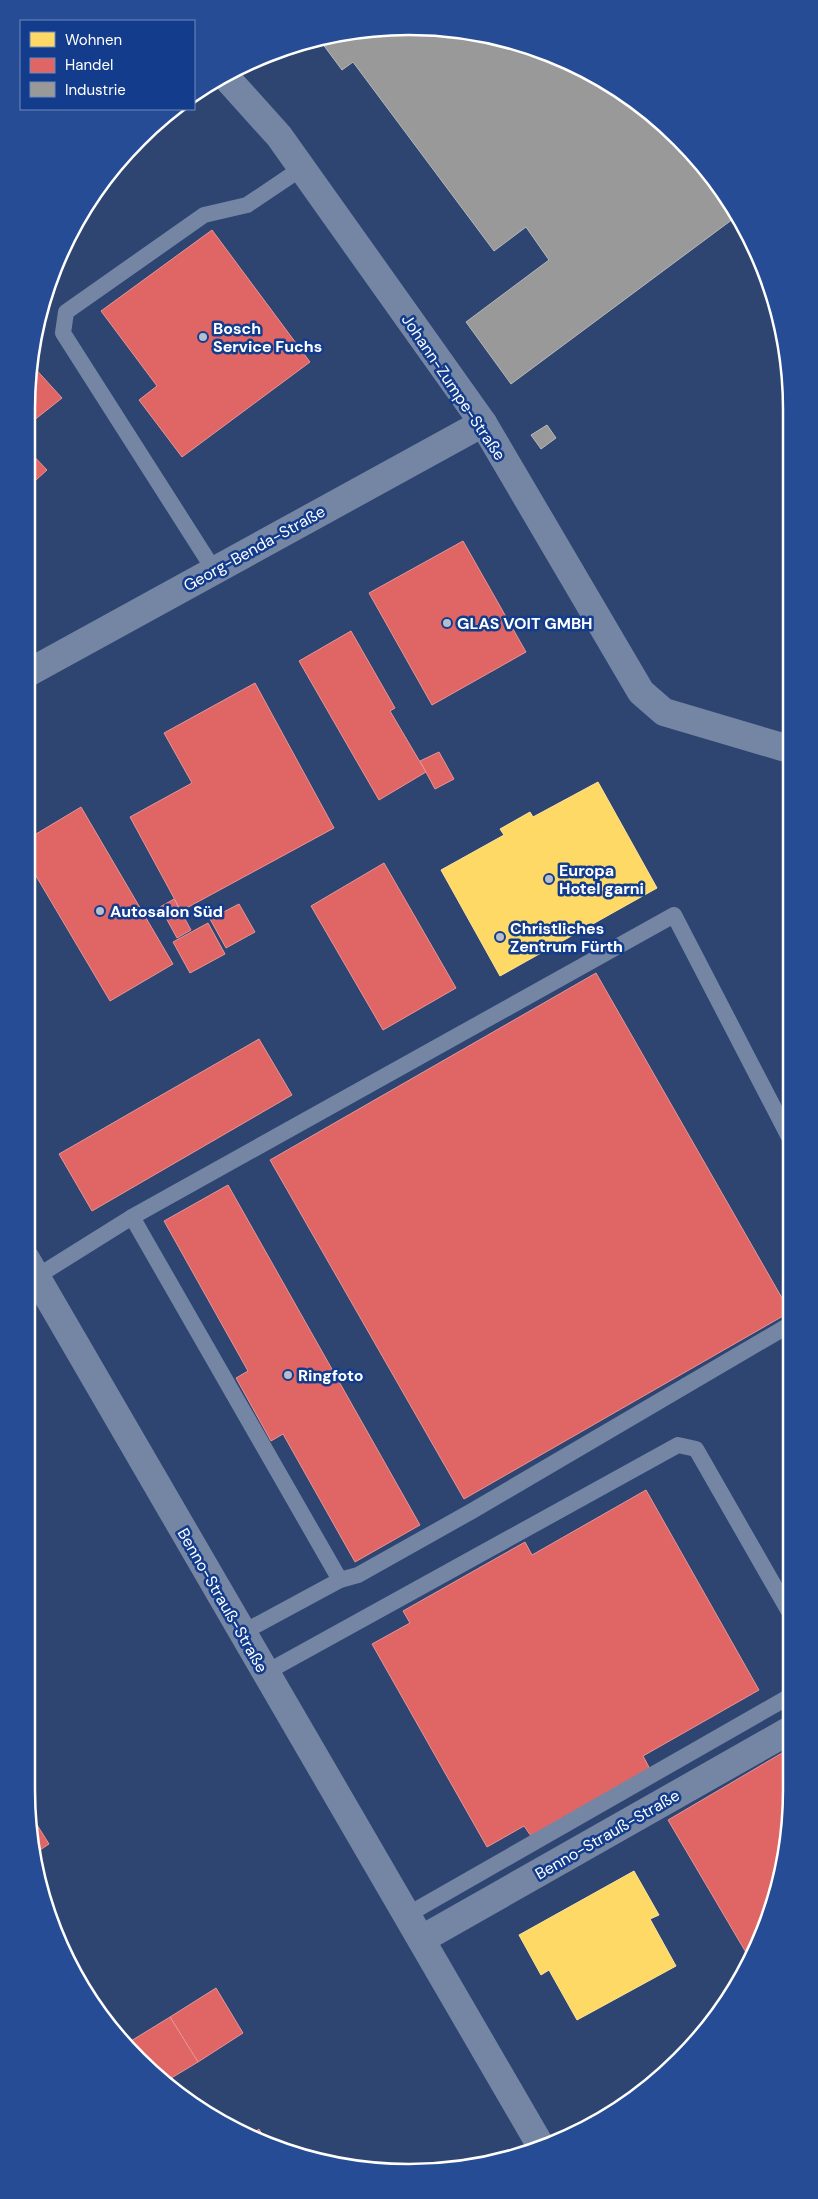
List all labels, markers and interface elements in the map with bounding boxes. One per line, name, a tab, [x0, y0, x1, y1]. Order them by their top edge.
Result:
legend	[20, 20, 195, 110]
text: Wohnen	[65, 30, 122, 50]
text: Handel	[65, 55, 113, 75]
text: Industrie	[65, 80, 126, 100]
street label: Johann-Zumpe-Straße	[397, 310, 510, 464]
place label: Bosch Service Fuchs	[213, 318, 322, 357]
marker: Bosch Service Fuchs	[197, 331, 209, 343]
street label: Georg-Benda-Straße	[180, 501, 329, 596]
place label: GLAS VOIT GMBH	[457, 613, 593, 634]
marker: GLAS VOIT GMBH	[441, 617, 453, 629]
place label: Europa Hotel garni	[559, 860, 644, 899]
marker: Europa Hotel garni	[543, 873, 555, 885]
place label: Autosalon Süd	[110, 901, 223, 922]
marker: Autosalon Süd	[94, 905, 106, 917]
place label: Christliches Zentrum Fürth	[510, 918, 623, 957]
marker: Christliches Zentrum Fürth	[494, 931, 506, 943]
place label: Ringfoto	[298, 1365, 363, 1386]
marker: Ringfoto	[282, 1369, 294, 1381]
street label: Benno-Strauß-Straße	[173, 1524, 273, 1676]
street label: Benno-Strauß-Straße	[531, 1784, 683, 1884]

